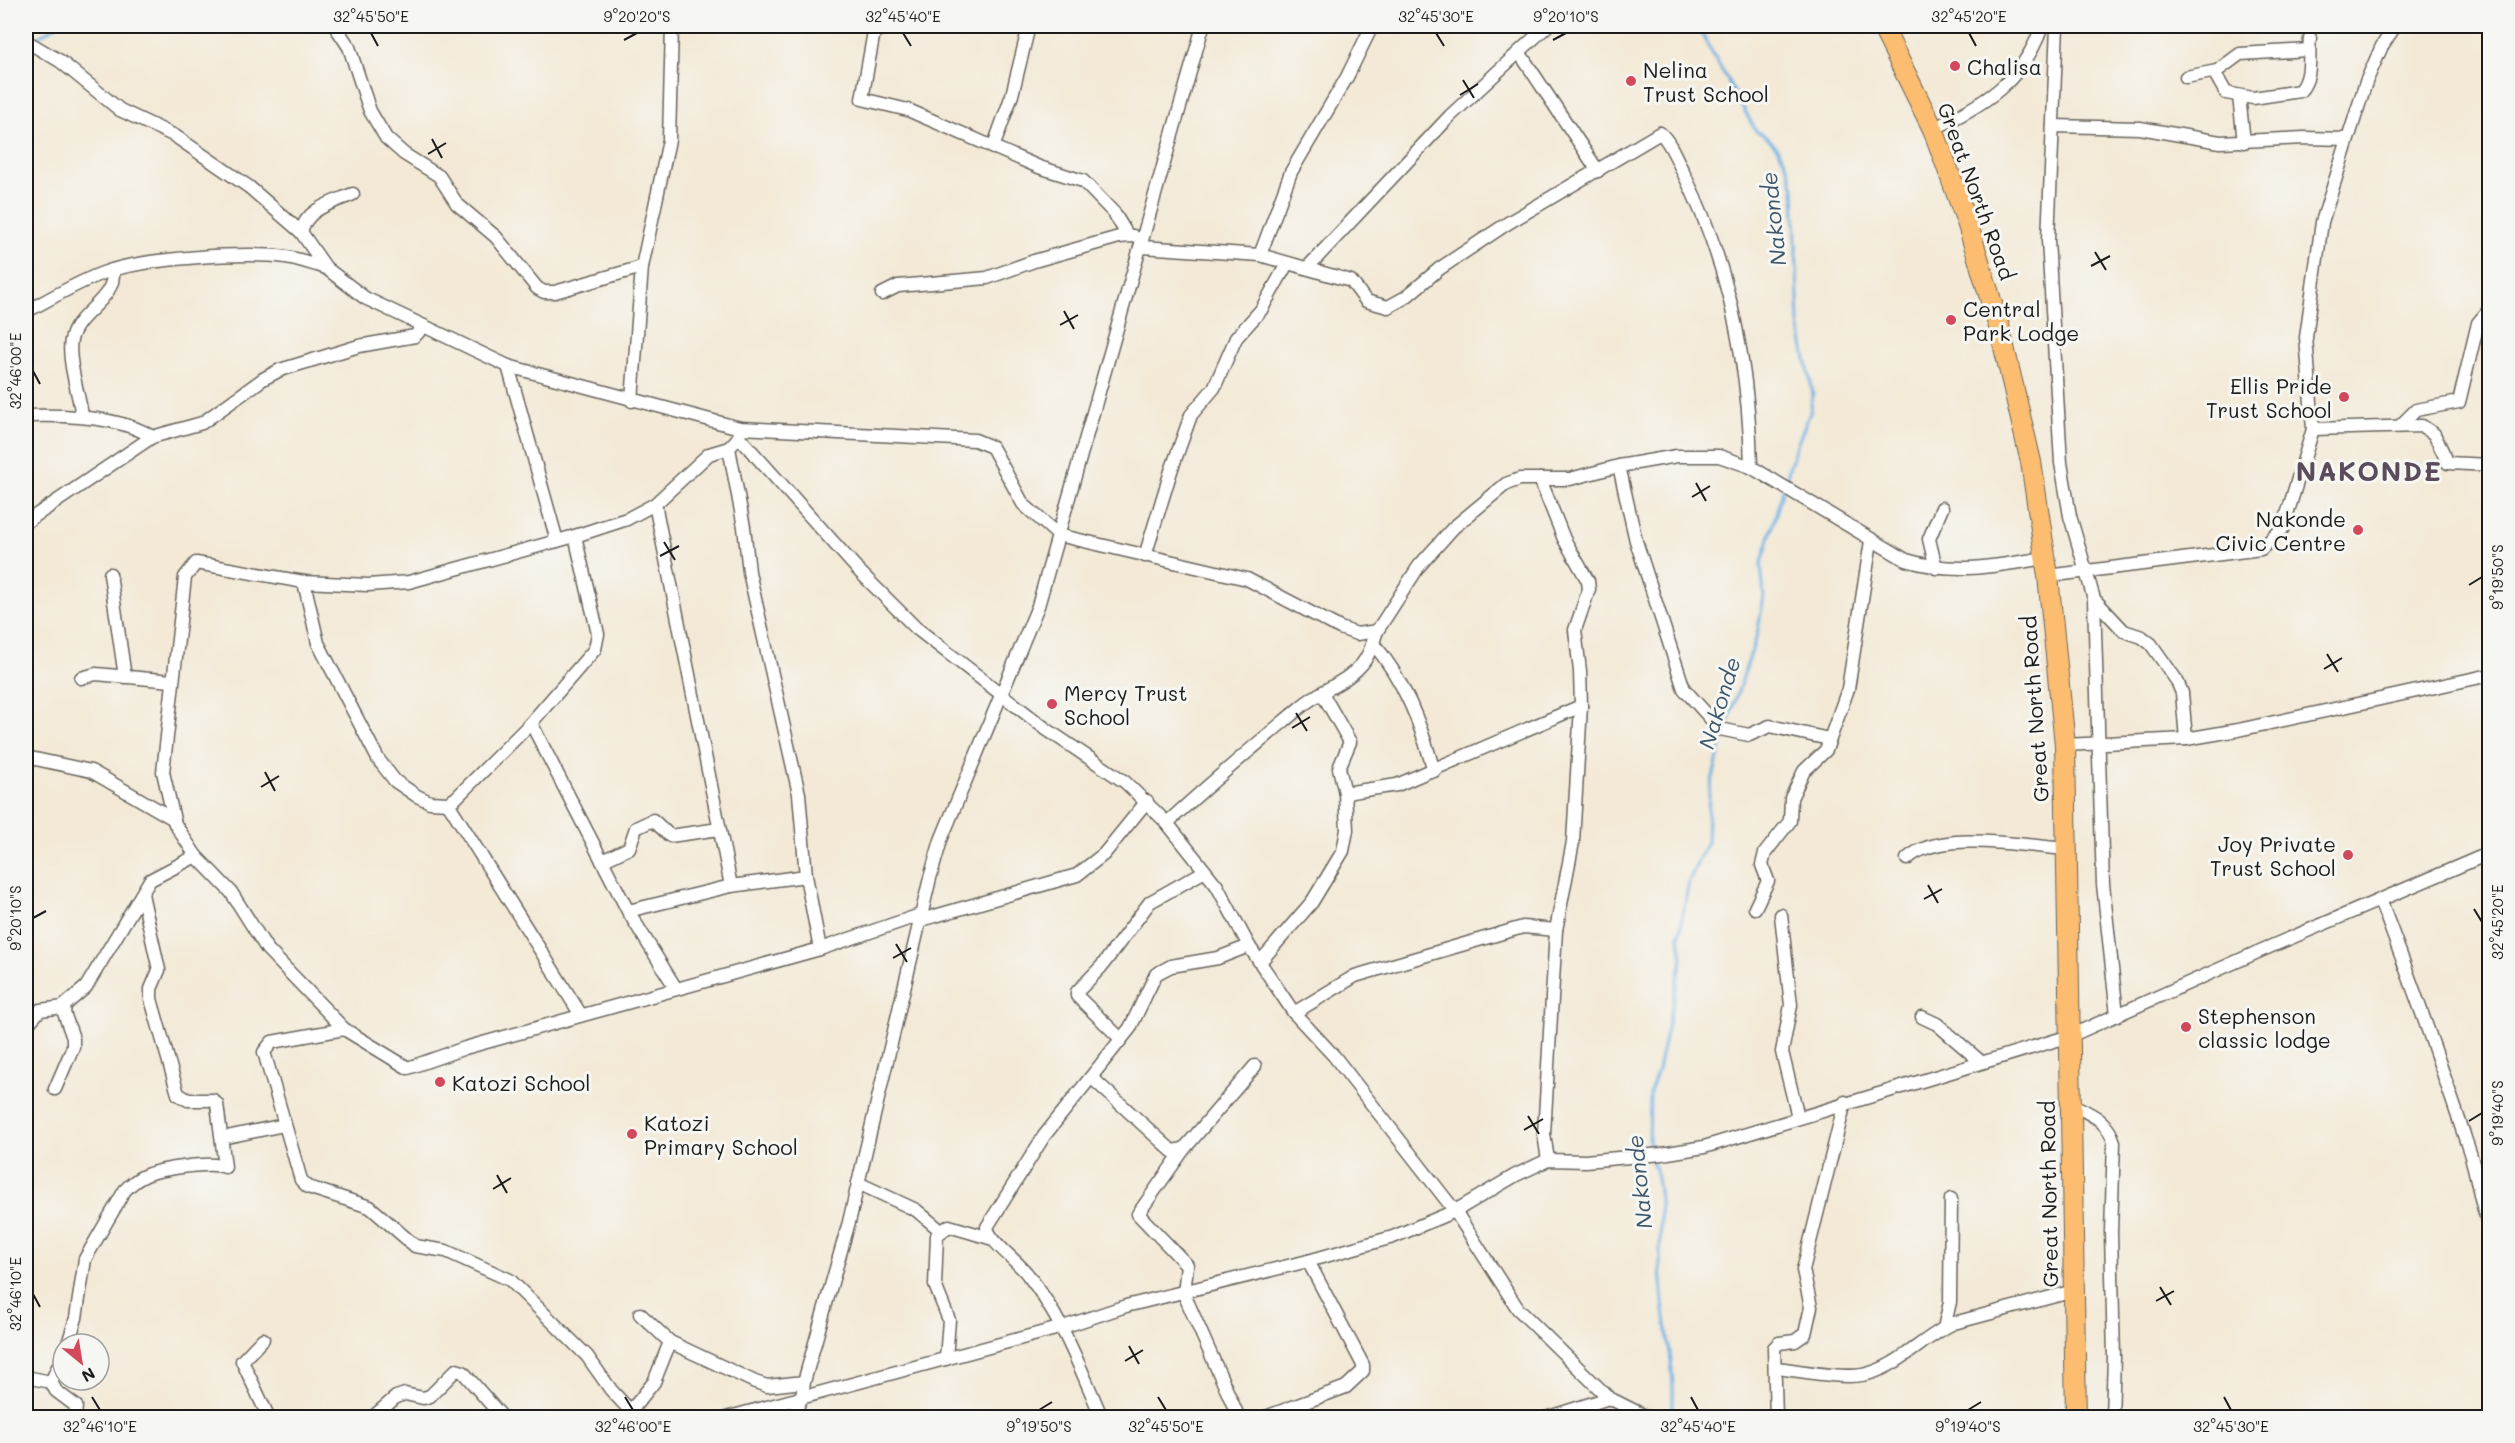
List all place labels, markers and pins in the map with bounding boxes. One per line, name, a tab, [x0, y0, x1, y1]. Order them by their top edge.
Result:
place label: Chalisa	[1967, 53, 2042, 80]
place label: Nelina Trust School	[1643, 56, 1769, 107]
marker: Chalisa	[1948, 59, 1962, 73]
marker: Nelina Trust School	[1624, 74, 1638, 88]
place label: Central Park Lodge	[1963, 295, 2079, 346]
marker: Central Park Lodge	[1944, 313, 1958, 327]
place label: Ellis Pride Trust School	[2206, 372, 2332, 423]
marker: Ellis Pride Trust School	[2337, 390, 2351, 404]
place label: Nakonde Civic Centre	[2216, 505, 2346, 556]
marker: Nakonde Civic Centre	[2351, 523, 2365, 537]
place label: Mercy Trust School	[1064, 679, 1187, 730]
marker: Mercy Trust School	[1045, 697, 1059, 711]
place label: Joy Private Trust School	[2210, 830, 2336, 881]
marker: Joy Private Trust School	[2341, 848, 2355, 862]
place label: Stephenson classic lodge	[2198, 1002, 2331, 1053]
marker: Stephenson classic lodge	[2179, 1020, 2193, 1034]
place label: Katozi School	[452, 1069, 591, 1096]
marker: Katozi School	[433, 1075, 447, 1089]
place label: Katozi Primary School	[644, 1109, 798, 1160]
marker: Katozi Primary School	[625, 1127, 639, 1141]

